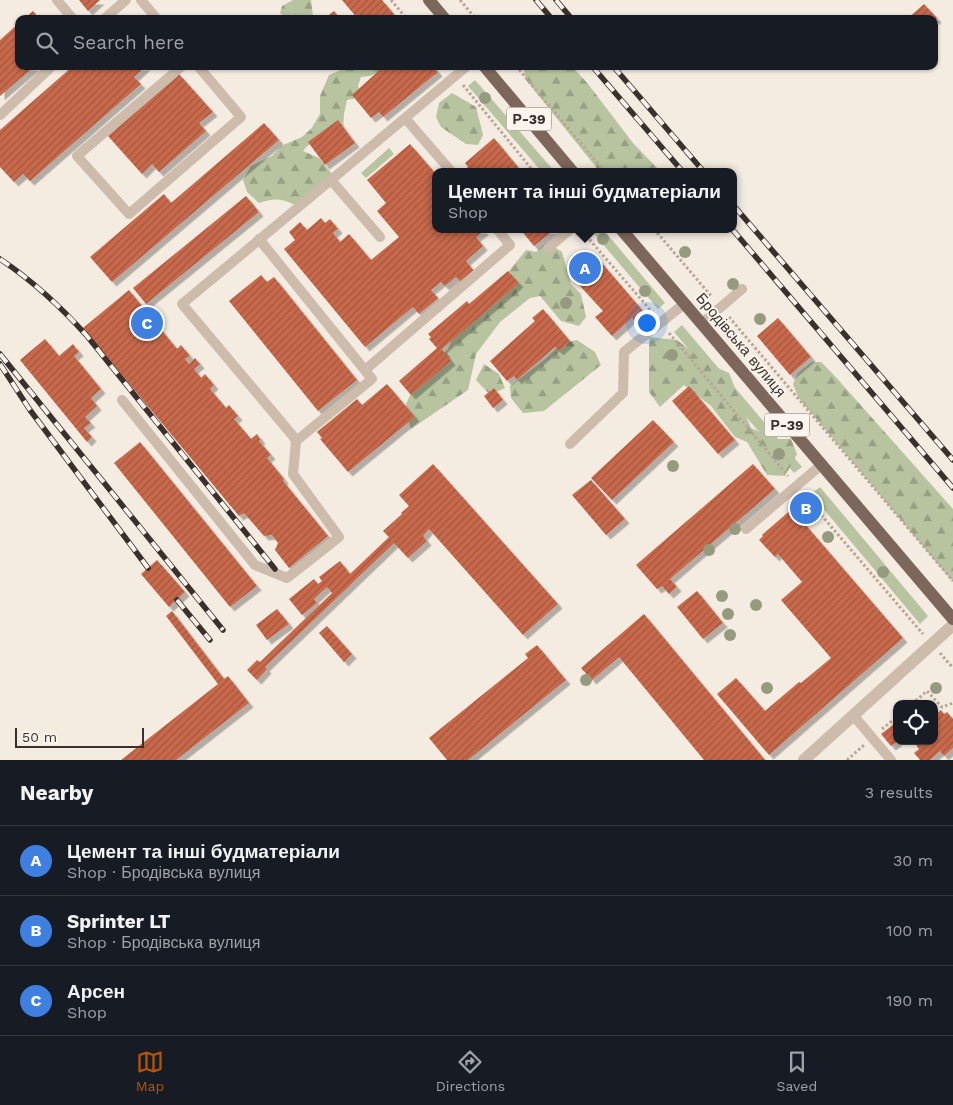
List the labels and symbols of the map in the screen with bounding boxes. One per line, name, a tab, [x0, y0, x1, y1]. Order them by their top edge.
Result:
road number: Р-39	[506, 108, 552, 130]
pin: A	[569, 249, 601, 287]
street label: Бродівська вулиця	[692, 289, 790, 401]
pin: C	[131, 304, 163, 342]
your location	[634, 310, 660, 336]
road number: Р-39	[764, 414, 810, 436]
pin: B	[790, 489, 822, 527]
scale bar	[15, 725, 144, 748]

